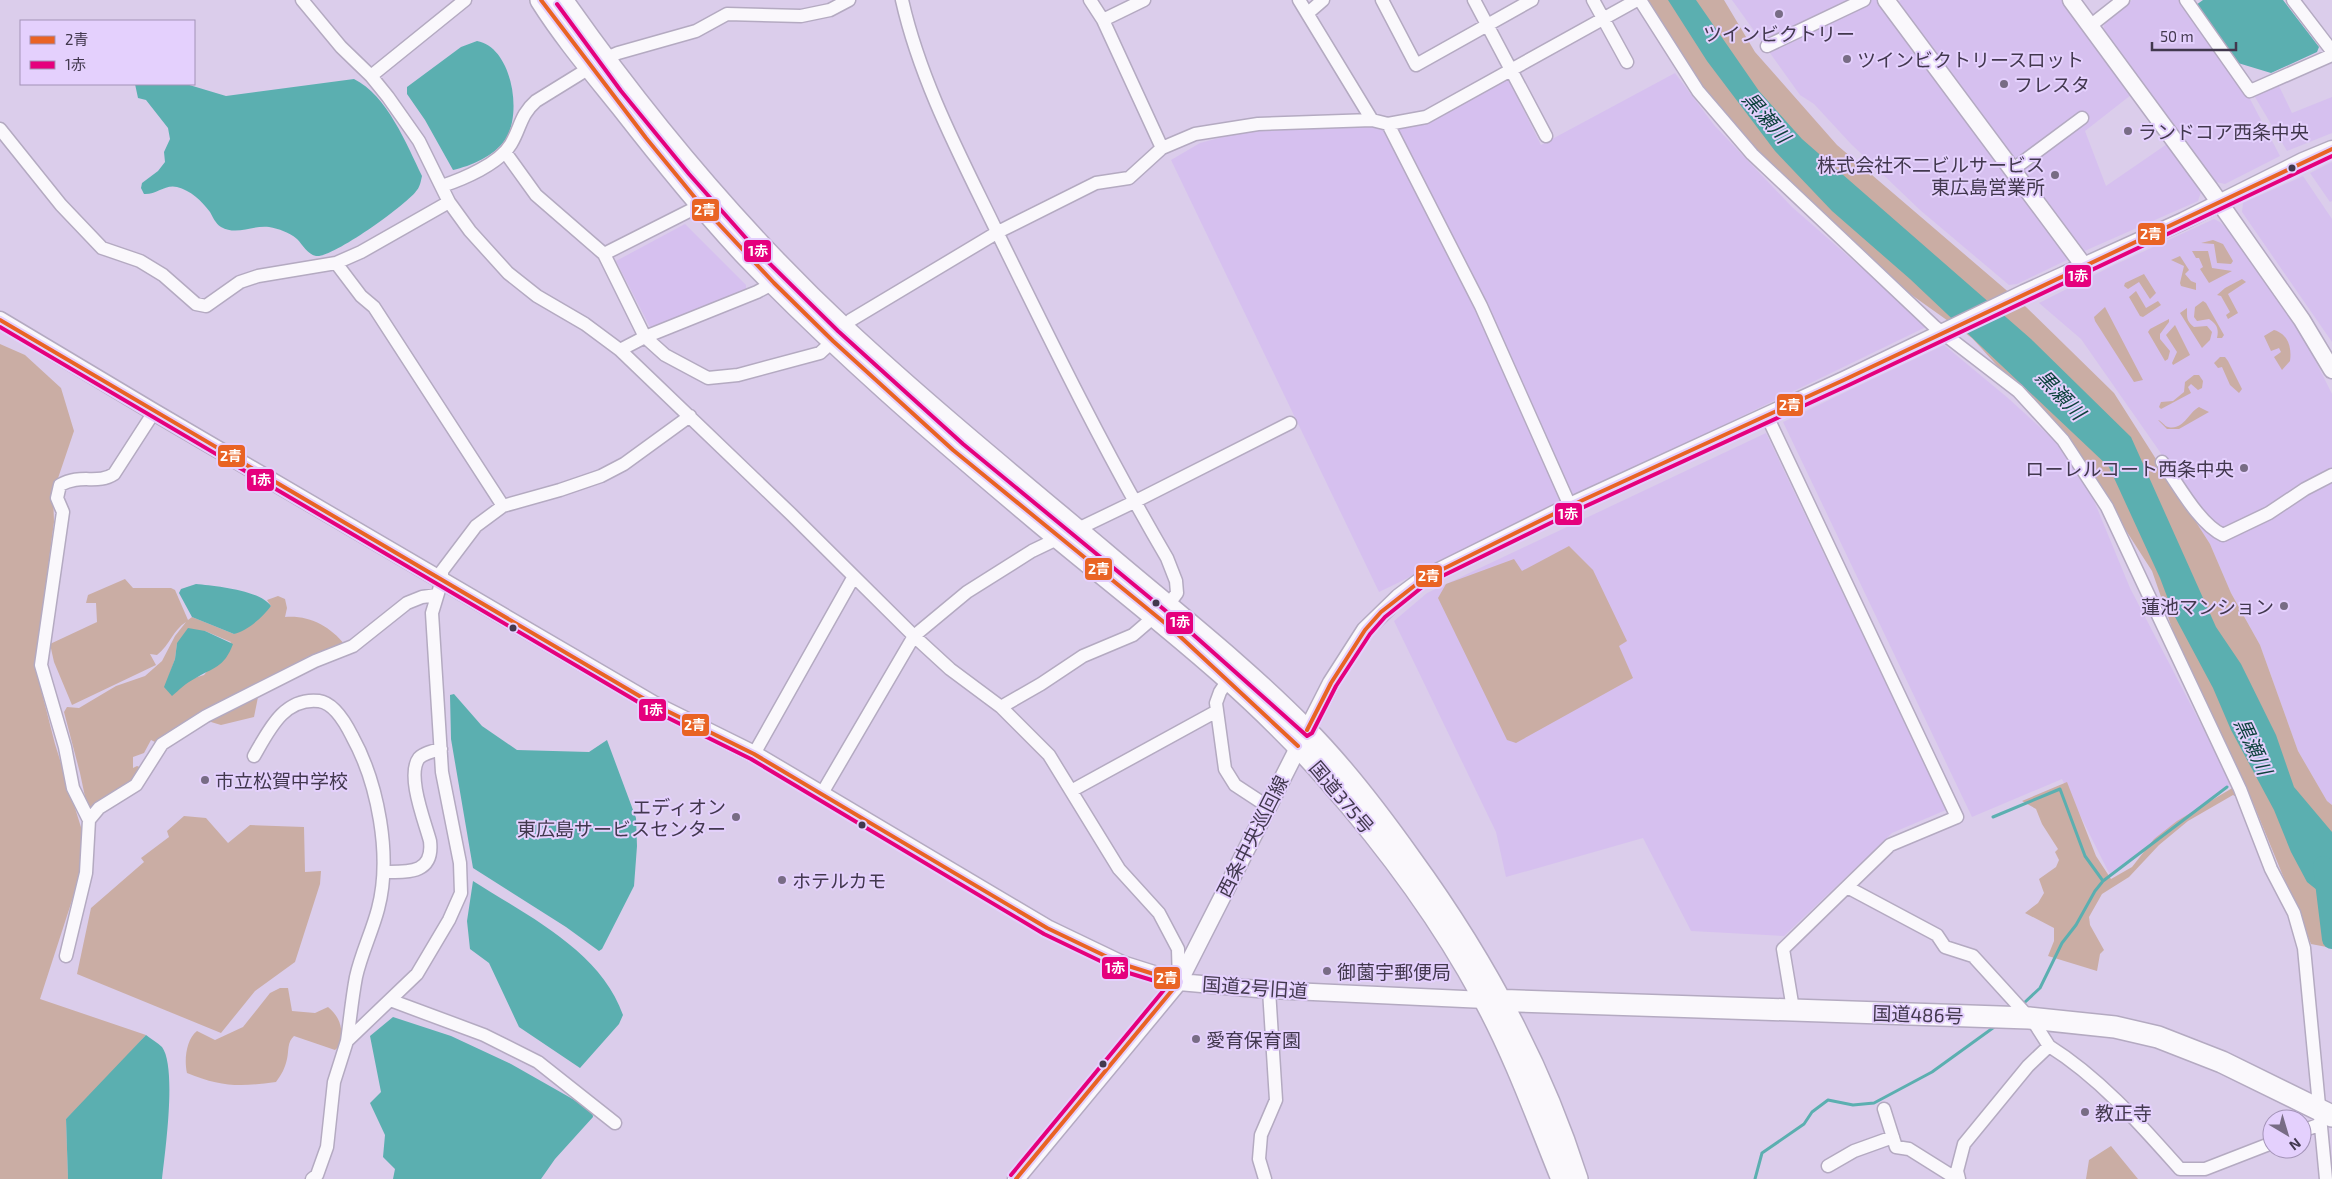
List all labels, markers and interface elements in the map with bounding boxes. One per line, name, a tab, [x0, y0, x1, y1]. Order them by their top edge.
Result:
marker: ツインビクトリー	[1773, 8, 1785, 20]
legend	[20, 20, 195, 85]
scale bar	[2152, 20, 2236, 52]
place label: ツインビクトリー	[1703, 22, 1855, 45]
text: 50 m	[2160, 27, 2194, 45]
text: 2青	[65, 30, 88, 48]
place label: ツインビクトリースロット	[1857, 48, 2084, 71]
marker: ツインビクトリースロット	[1841, 53, 1853, 65]
text: 1赤	[65, 55, 86, 73]
place label: フレスタ	[2014, 73, 2090, 96]
marker: フレスタ	[1998, 78, 2010, 90]
water label: 黒瀬川	[1738, 86, 1797, 149]
place label: ランドコア西条中央	[2138, 120, 2309, 143]
marker: ランドコア西条中央	[2122, 125, 2134, 137]
place label: 株式会社不二ビルサービス 東広島営業所	[1817, 153, 2045, 198]
unlabelled marker	[2287, 163, 2297, 173]
marker: 株式会社不二ビルサービス 東広島営業所	[2049, 169, 2061, 181]
line badge: 2青	[691, 198, 720, 222]
text: 2青	[694, 201, 716, 218]
line badge: 2青	[2137, 222, 2166, 246]
text: 2青	[2140, 225, 2162, 242]
line badge: 1赤	[743, 239, 772, 263]
text: 1赤	[748, 242, 768, 259]
line badge: 1赤	[2064, 264, 2092, 288]
text: 1赤	[2068, 267, 2088, 284]
water label: 黒瀬川	[2032, 364, 2092, 425]
line badge: 2青	[1776, 393, 1804, 417]
text: 2青	[1779, 396, 1801, 413]
line badge: 2青	[217, 444, 246, 468]
text: 2青	[220, 447, 242, 464]
place label: ローレルコート西条中央	[2025, 457, 2234, 480]
marker: ローレルコート西条中央	[2238, 462, 2250, 474]
line badge: 1赤	[246, 468, 275, 492]
text: 1赤	[251, 471, 271, 488]
line badge: 1赤	[1554, 502, 1583, 526]
text: 1赤	[1558, 505, 1578, 522]
line badge: 2青	[1084, 557, 1113, 581]
text: 2青	[1088, 560, 1110, 577]
line badge: 2青	[1415, 564, 1443, 588]
text: 2青	[1418, 567, 1440, 584]
place label: 蓮池マンション	[2141, 595, 2274, 618]
unlabelled marker	[1151, 598, 1161, 608]
marker: 蓮池マンション	[2278, 600, 2290, 612]
line badge: 1赤	[1165, 611, 1194, 635]
text: 1赤	[1170, 613, 1190, 630]
unlabelled marker	[508, 623, 518, 633]
line badge: 1赤	[638, 698, 667, 722]
text: 1赤	[643, 701, 663, 718]
line badge: 2青	[681, 713, 710, 737]
water label: 黒瀬川	[2230, 714, 2278, 780]
text: 2青	[684, 716, 706, 733]
street label: 国道375号	[1305, 756, 1379, 838]
place label: 市立松賀中学校	[215, 769, 348, 792]
street label: 西条中央巡回線	[1212, 772, 1292, 900]
marker: 市立松賀中学校	[199, 774, 211, 786]
place label: エディオン 東広島サービスセンター	[517, 795, 726, 840]
marker: エディオン 東広島サービスセンター	[730, 811, 742, 823]
unlabelled marker	[857, 820, 867, 830]
place label: ホテルカモ	[792, 869, 886, 892]
marker: ホテルカモ	[776, 874, 788, 886]
line badge: 1赤	[1101, 956, 1129, 980]
text: 1赤	[1105, 959, 1125, 976]
place label: 御薗宇郵便局	[1337, 960, 1451, 983]
marker: 御薗宇郵便局	[1321, 965, 1333, 977]
line badge: 2青	[1153, 966, 1181, 990]
text: 2青	[1156, 969, 1178, 986]
street label: 国道2号旧道	[1201, 972, 1309, 1002]
street label: 国道486号	[1872, 1001, 1964, 1027]
place label: 愛育保育園	[1206, 1028, 1301, 1051]
marker: 愛育保育園	[1190, 1033, 1202, 1045]
unlabelled marker	[1098, 1059, 1108, 1069]
place label: 教正寺	[2095, 1101, 2152, 1124]
marker: 教正寺	[2079, 1106, 2091, 1118]
north arrow	[2262, 1109, 2312, 1159]
text: N	[2286, 1135, 2305, 1154]

